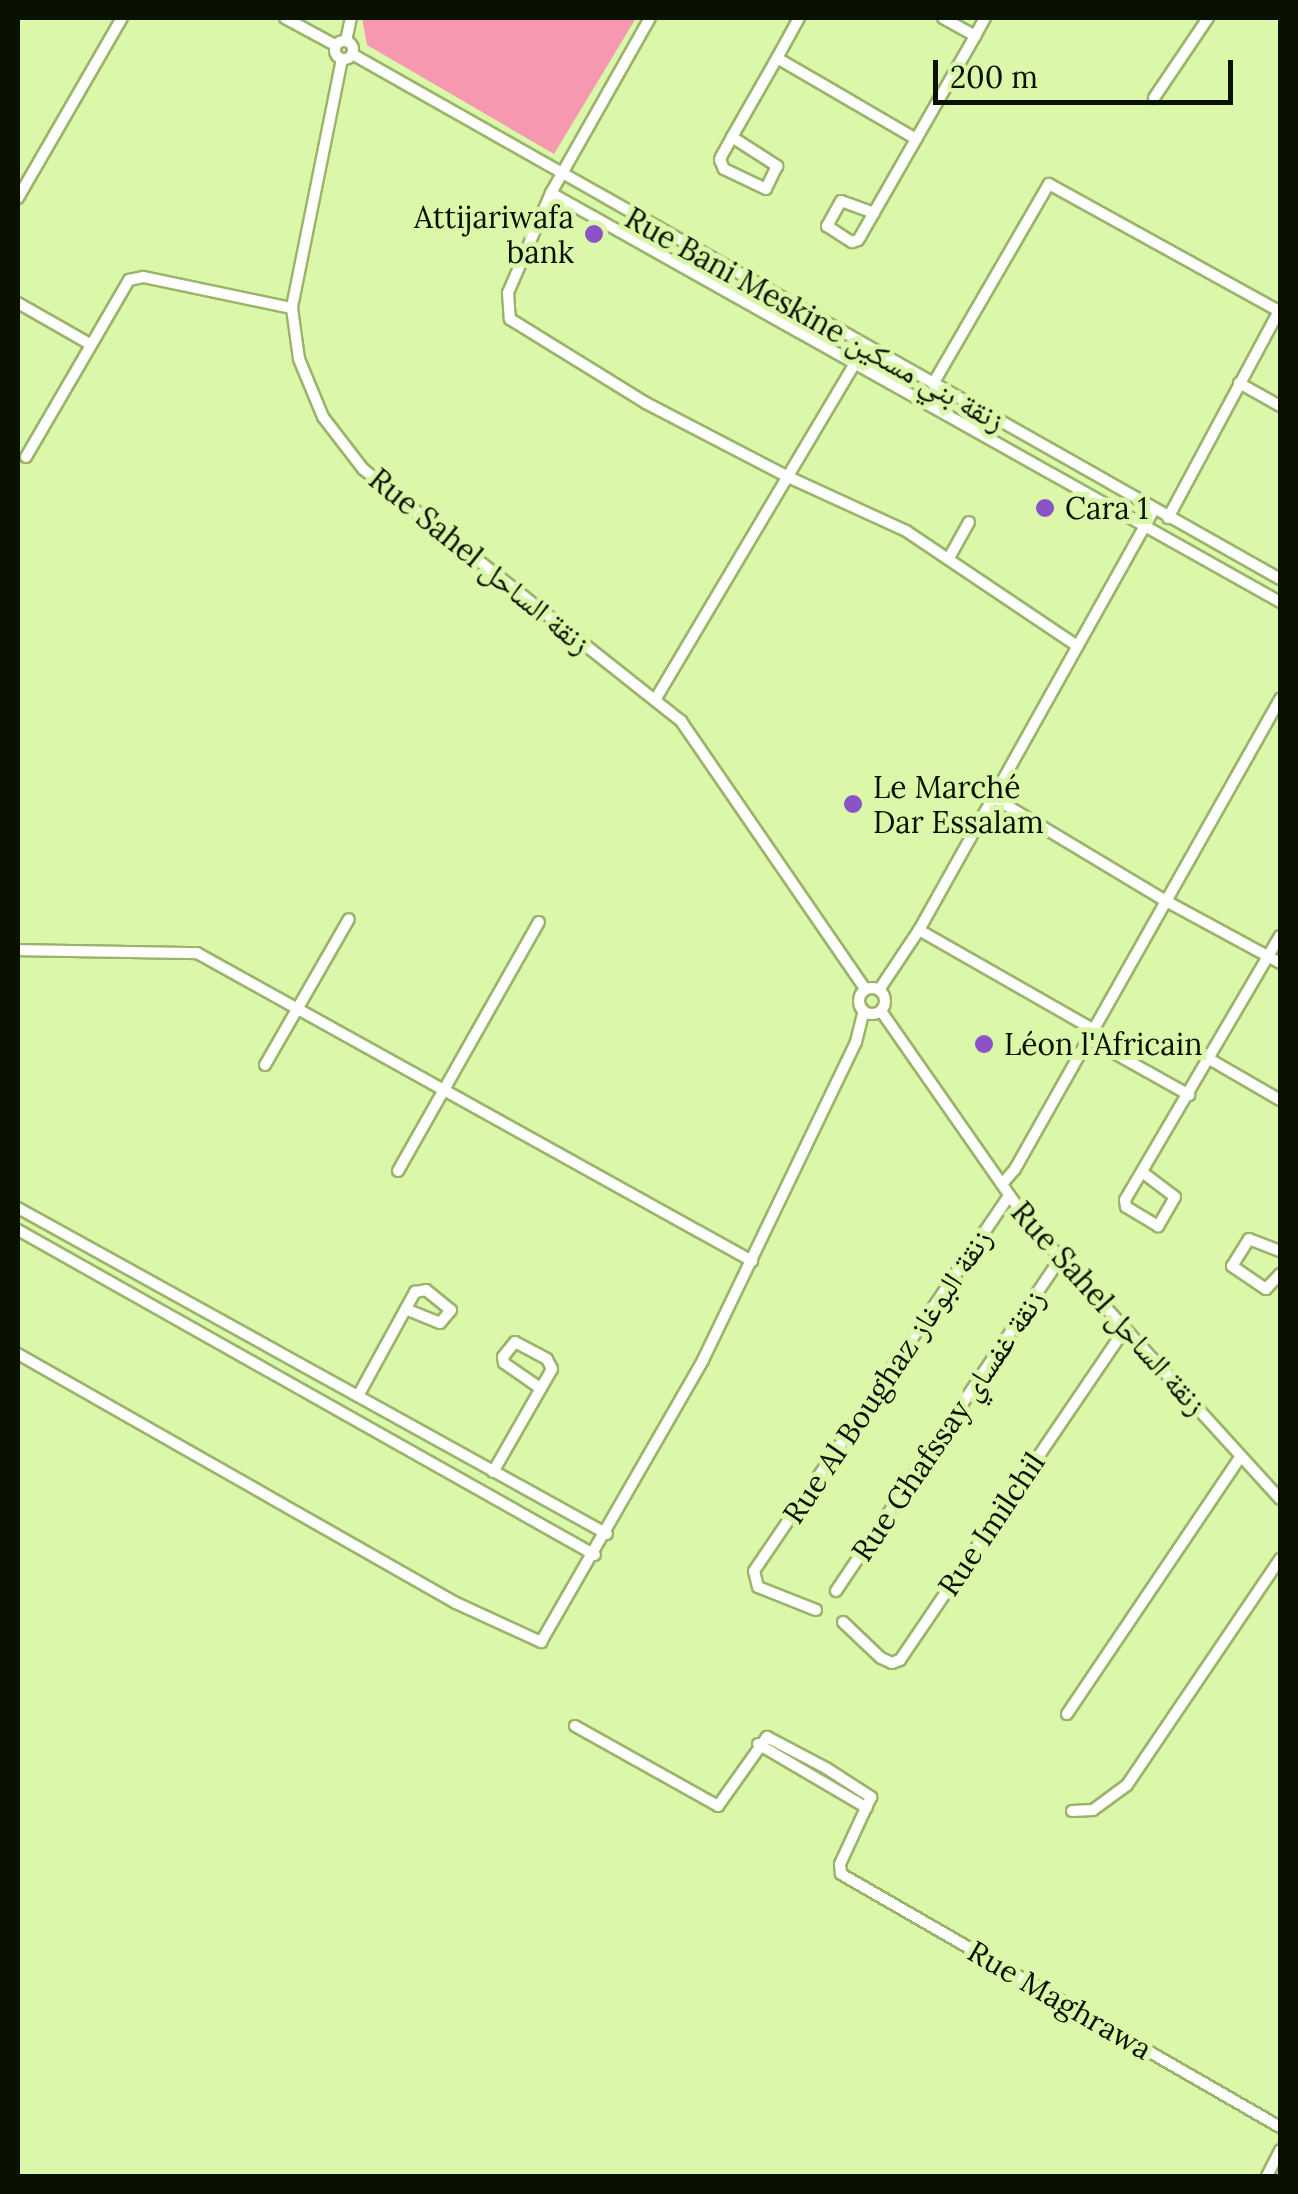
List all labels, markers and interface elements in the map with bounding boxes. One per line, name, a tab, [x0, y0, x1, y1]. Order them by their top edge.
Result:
scale bar	[938, 40, 1238, 102]
text: 200 m	[950, 58, 1038, 96]
place label: Attijariwafa bank	[414, 199, 574, 270]
street label: Rue Bani Meskine زنقة بني مسكين	[619, 199, 1011, 439]
marker: Attijariwafa bank	[583, 223, 605, 245]
street label: Rue Sahel زنقة الساحل	[362, 461, 598, 661]
place label: Cara 1	[1065, 490, 1149, 526]
marker: Cara 1	[1034, 497, 1056, 519]
place label: Le Marché Dar Essalam	[873, 769, 1044, 840]
marker: Le Marché Dar Essalam	[842, 793, 864, 815]
place label: Léon l'Africain	[1004, 1026, 1202, 1062]
marker: Léon l'Africain	[973, 1033, 995, 1055]
street label: Rue Sahel زنقة الساحل	[1004, 1194, 1214, 1422]
street label: Rue Al Boughaz زنقة البوغاز	[775, 1222, 999, 1530]
street label: Rue Ghafssay زنقة غفساي	[844, 1282, 1052, 1568]
street label: Rue Imilchil	[930, 1446, 1052, 1602]
street label: Rue Maghrawa	[962, 1933, 1158, 2067]

